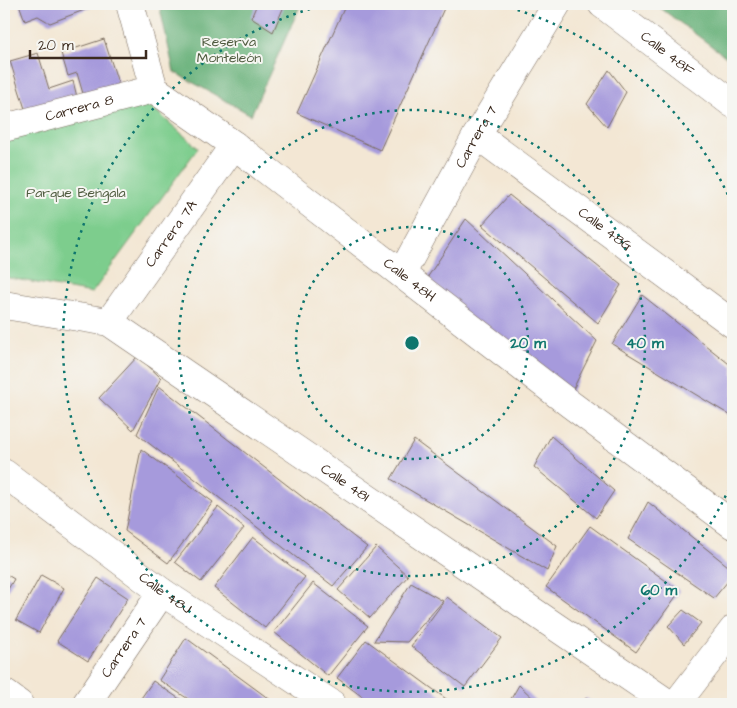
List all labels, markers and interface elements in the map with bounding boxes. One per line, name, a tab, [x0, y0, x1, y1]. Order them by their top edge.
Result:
street label: Calle 48F	[636, 27, 699, 81]
scale bar	[30, 28, 146, 60]
park label: Reserva Monteleón	[197, 32, 261, 68]
text: 20 m	[38, 35, 74, 56]
street label: Carrera 8	[43, 90, 116, 127]
street label: Carrera 7	[451, 102, 503, 172]
park label: Parque Bengala	[26, 183, 126, 203]
street label: Carrera 7A	[141, 196, 202, 271]
street label: Calle 48G	[574, 203, 636, 256]
street label: Calle 48H	[379, 253, 440, 307]
text: 20 m	[509, 333, 546, 354]
text: 40 m	[626, 333, 664, 354]
centre of rings	[403, 334, 421, 352]
street label: Calle 48I	[316, 459, 373, 507]
street label: Calle 48J	[134, 568, 196, 619]
text: 60 m	[641, 580, 678, 601]
street label: Carrera 7	[96, 613, 152, 682]

